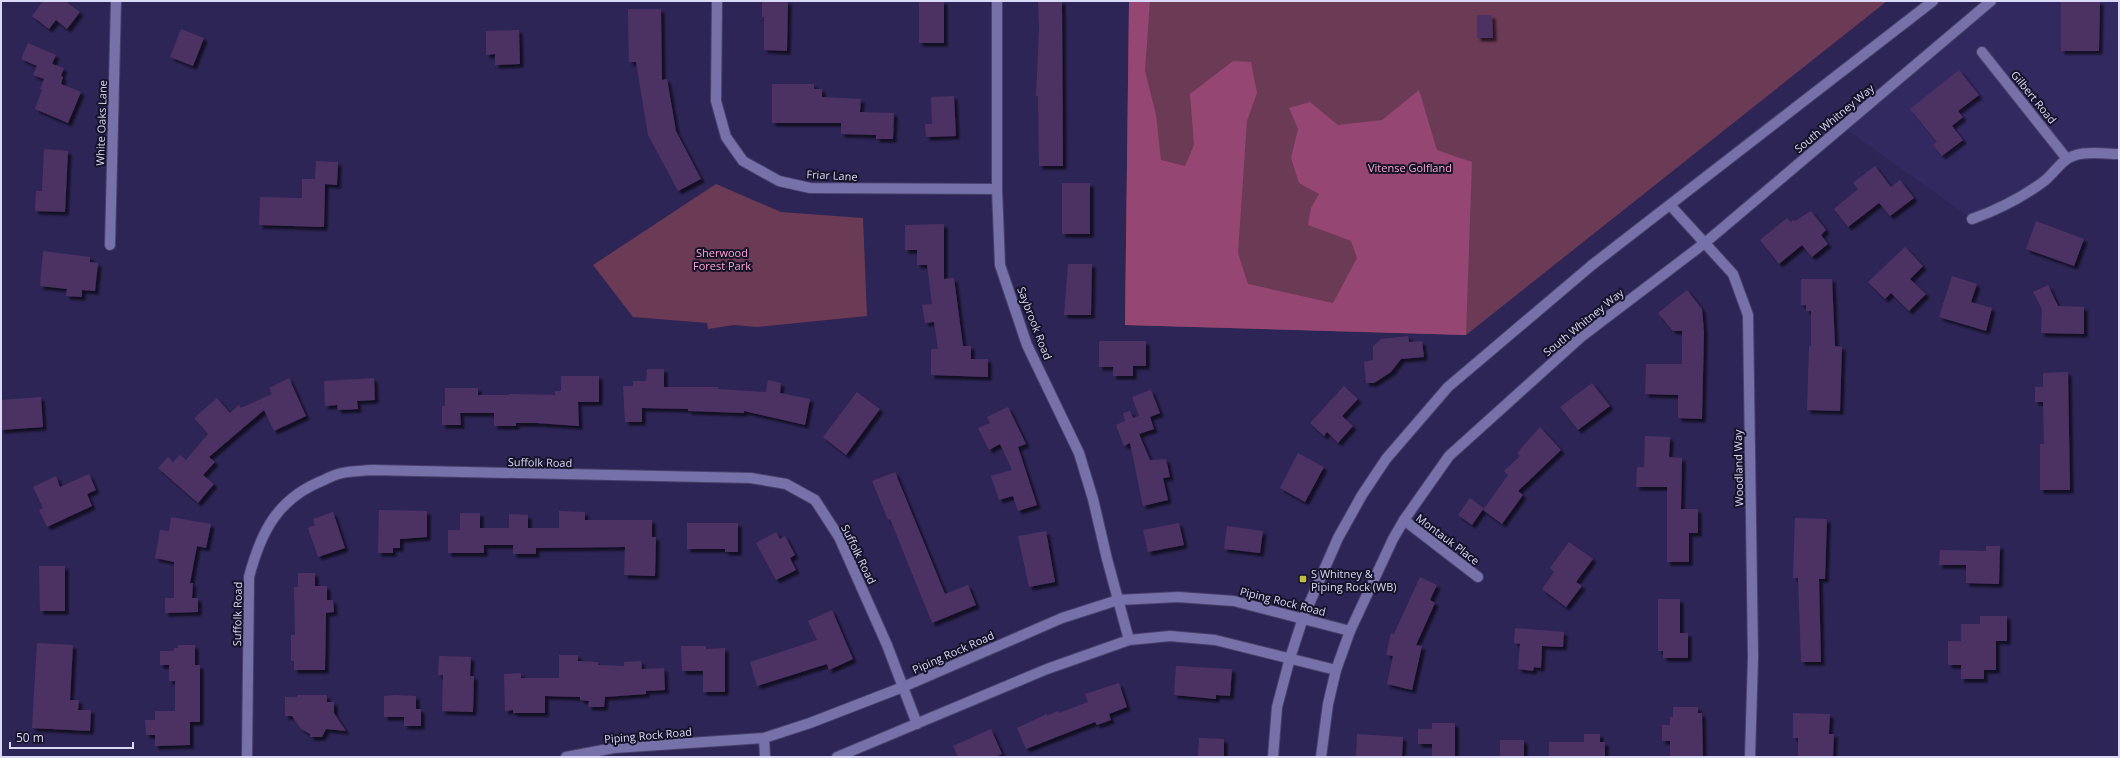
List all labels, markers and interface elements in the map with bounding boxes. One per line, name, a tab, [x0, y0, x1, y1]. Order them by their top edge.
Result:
street label: Gilbert Road	[2008, 67, 2060, 127]
street label: White Oaks Lane	[92, 80, 110, 166]
street label: South Whitney Way	[1791, 80, 1877, 156]
park label: Vitense Golfland	[1368, 160, 1452, 175]
street label: Friar Lane	[806, 166, 858, 184]
park label: Sherwood Forest Park	[693, 245, 751, 273]
street label: Saybrook Road	[1014, 284, 1056, 362]
street label: South Whitney Way	[1540, 285, 1627, 359]
street label: Woodland Way	[1730, 429, 1746, 507]
street label: Suffolk Road	[508, 454, 572, 470]
street label: Montauk Place	[1413, 510, 1483, 568]
street label: Suffolk Road	[838, 522, 880, 586]
place label: S Whitney & Piping Rock (WB)	[1311, 566, 1397, 594]
marker: S Whitney & Piping Rock (WB)	[1298, 574, 1308, 584]
street label: Suffolk Road	[229, 582, 245, 646]
street label: Piping Rock Road	[1238, 583, 1328, 619]
street label: Piping Rock Road	[910, 627, 996, 677]
scale bar	[10, 724, 133, 750]
street label: Piping Rock Road	[603, 724, 693, 746]
text: 50 m	[16, 729, 44, 746]

